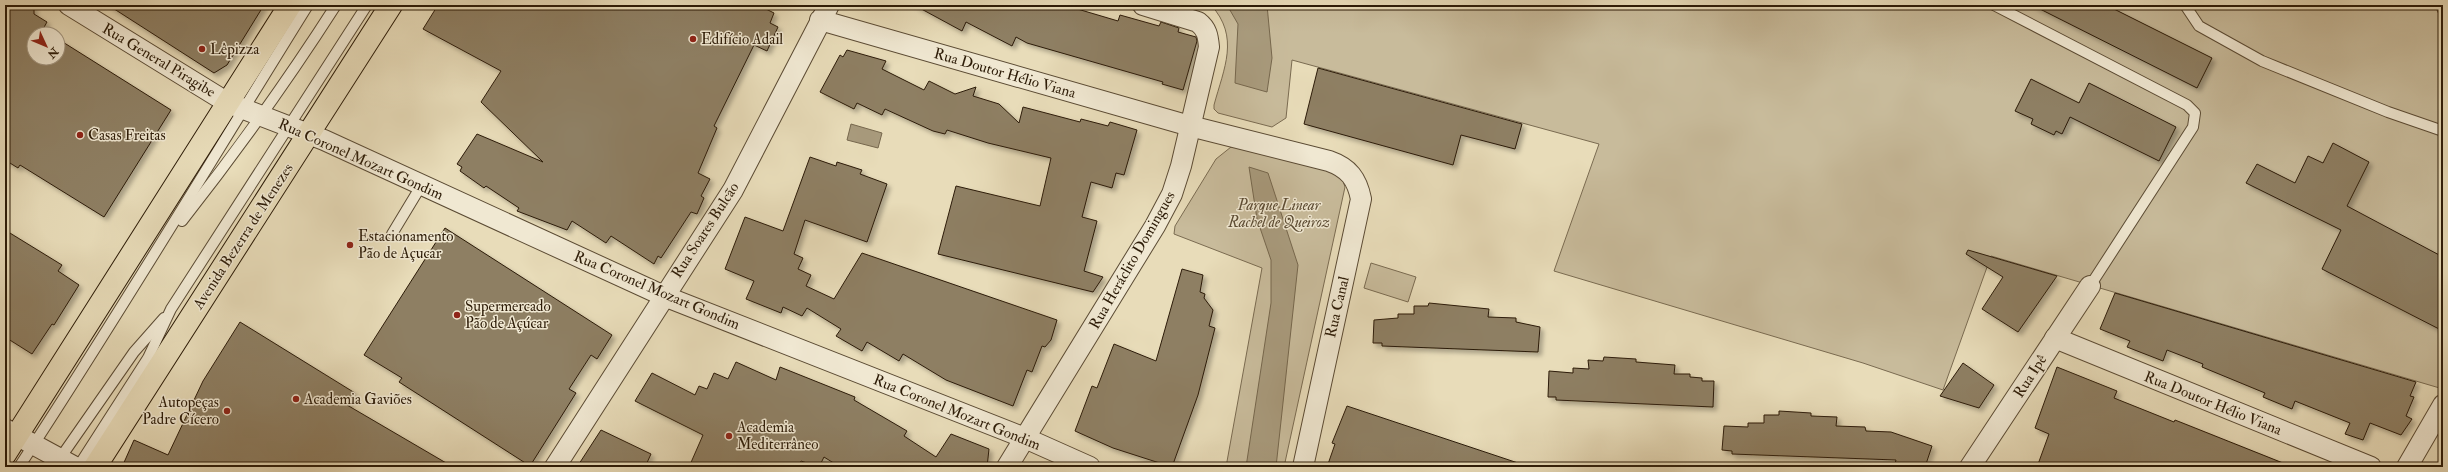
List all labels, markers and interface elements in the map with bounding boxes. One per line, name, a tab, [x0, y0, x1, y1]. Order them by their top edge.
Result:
street label: Rua General Piragibe	[99, 19, 219, 102]
north arrow	[26, 26, 66, 66]
place label: Edifício Adail	[701, 30, 783, 49]
marker: Edifício Adail	[688, 34, 698, 44]
place label: Lêpizza	[210, 40, 260, 60]
text: N	[44, 44, 62, 61]
marker: Lêpizza	[197, 44, 207, 54]
street label: Rua Doutor Hélio Viana	[932, 44, 1079, 103]
street label: Rua Coronel Mozart Gondim	[275, 114, 447, 205]
place label: Casas Freitas	[88, 126, 166, 145]
marker: Casas Freitas	[75, 130, 85, 140]
street label: Avenida Bezerra de Menezes	[189, 160, 298, 314]
street label: Rua Soares Bulcão	[667, 179, 743, 282]
street label: Rua Heráclito Domingues	[1085, 188, 1180, 333]
park label: Parque Linear Rachel de Queiroz	[1227, 196, 1330, 232]
place label: Estacionamento Pão de Açucar	[358, 227, 454, 263]
marker: Estacionamento Pão de Açucar	[345, 240, 355, 250]
street label: Rua Coronel Mozart Gondim	[571, 247, 743, 334]
street label: Rua Canal	[1321, 274, 1354, 340]
place label: Supermercado Pão de Açúcar	[465, 297, 551, 333]
marker: Supermercado Pão de Açúcar	[452, 310, 462, 320]
street label: Rua Ipê	[2010, 351, 2052, 402]
street label: Rua Doutor Hélio Viana	[2141, 367, 2285, 440]
street label: Rua Coronel Mozart Gondim	[870, 370, 1044, 455]
place label: Academia Gaviões	[303, 390, 412, 409]
place label: Autopeças Padre Cícero	[142, 393, 219, 429]
marker: Academia Gaviões	[291, 394, 301, 404]
marker: Autopeças Padre Cícero	[222, 406, 232, 416]
place label: Academia Mediterrâneo	[736, 418, 819, 454]
marker: Academia Mediterrâneo	[724, 431, 734, 441]

